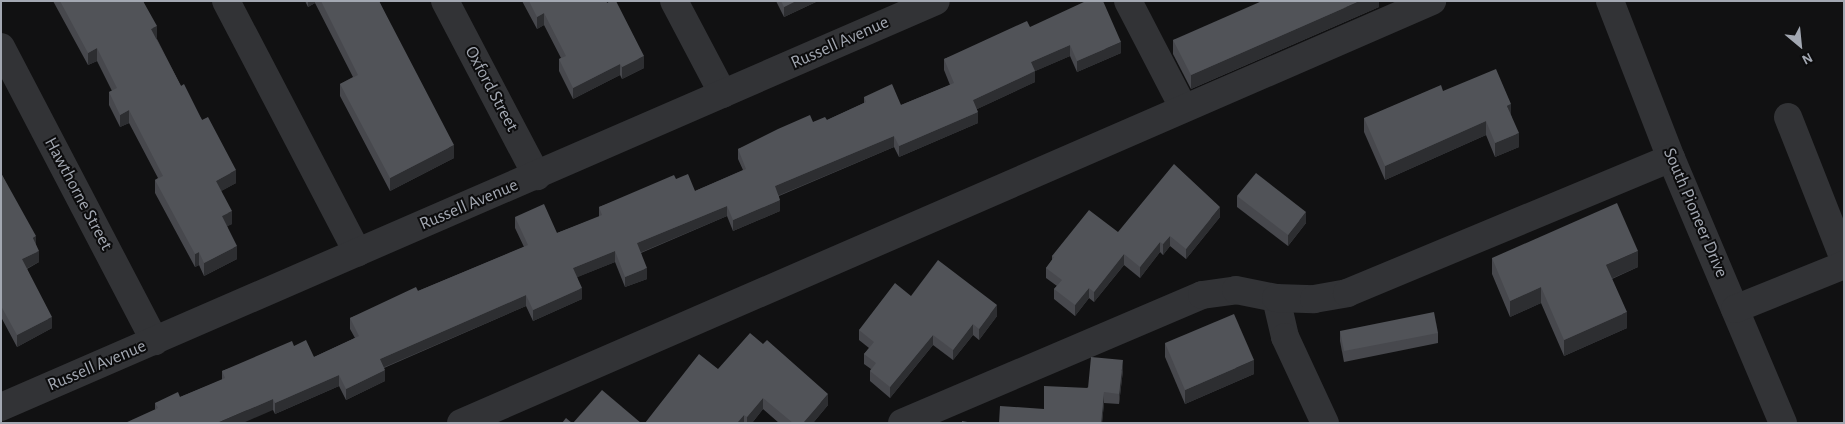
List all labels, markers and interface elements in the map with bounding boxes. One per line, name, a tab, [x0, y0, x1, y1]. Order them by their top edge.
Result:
street label: Russell Avenue	[788, 12, 892, 74]
north arrow	[1775, 20, 1825, 70]
street label: Oxford Street	[460, 43, 522, 135]
text: N	[1799, 50, 1815, 67]
street label: Hawthorne Street	[39, 134, 117, 254]
street label: South Pioneer Drive	[1658, 145, 1732, 281]
street label: Russell Avenue	[417, 175, 521, 235]
street label: Russell Avenue	[45, 336, 149, 396]

